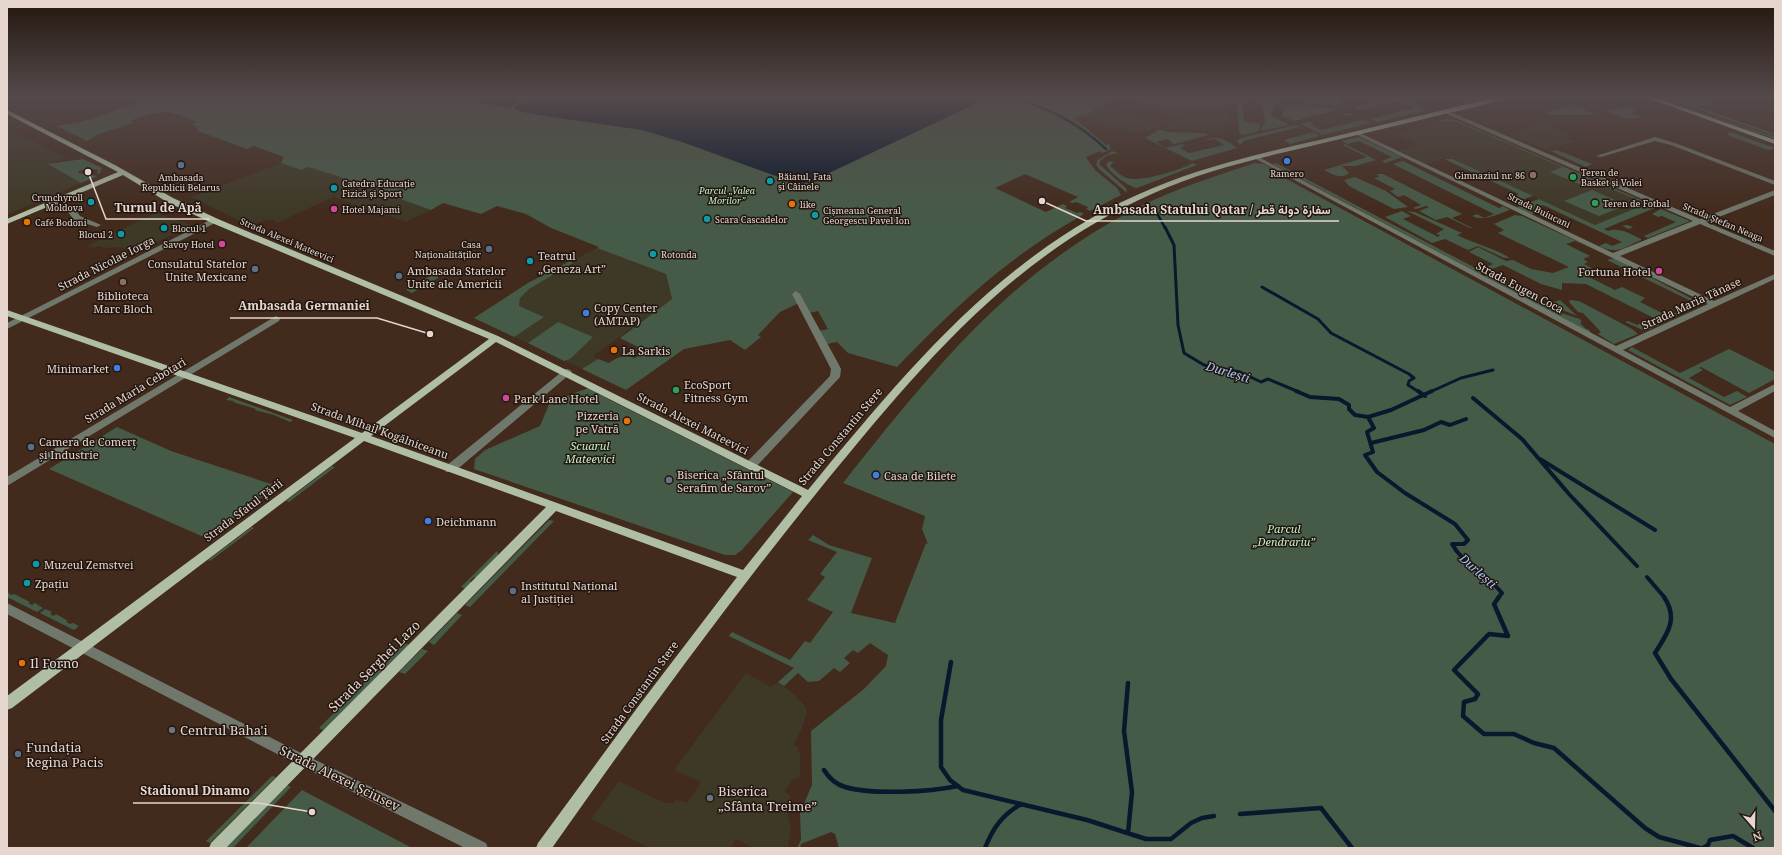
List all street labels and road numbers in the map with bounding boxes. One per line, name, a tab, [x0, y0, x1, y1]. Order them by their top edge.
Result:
street label: Strada Buiucani	[1505, 189, 1573, 231]
street label: Strada Ștefan Neaga	[1681, 199, 1765, 245]
street label: Strada Alexei Mateevici	[238, 214, 336, 266]
street label: Strada Nicolae Iorga	[55, 232, 157, 294]
street label: Strada Eugen Coca	[1474, 258, 1566, 316]
street label: Strada Maria Tănase	[1639, 273, 1743, 333]
street label: Strada Maria Cebotari	[82, 354, 189, 426]
street label: Strada Constantin Stere	[795, 384, 885, 488]
street label: Strada Alexei Mateevici	[635, 388, 752, 458]
street label: Strada Mihail Kogălniceanu	[309, 398, 451, 462]
street label: Strada Sfatul Țării	[201, 475, 286, 545]
street label: Strada Serghei Lazo	[324, 616, 424, 716]
street label: Strada Constantin Stere	[597, 638, 681, 746]
street label: Strada Alexei Șciusev	[277, 741, 404, 815]

